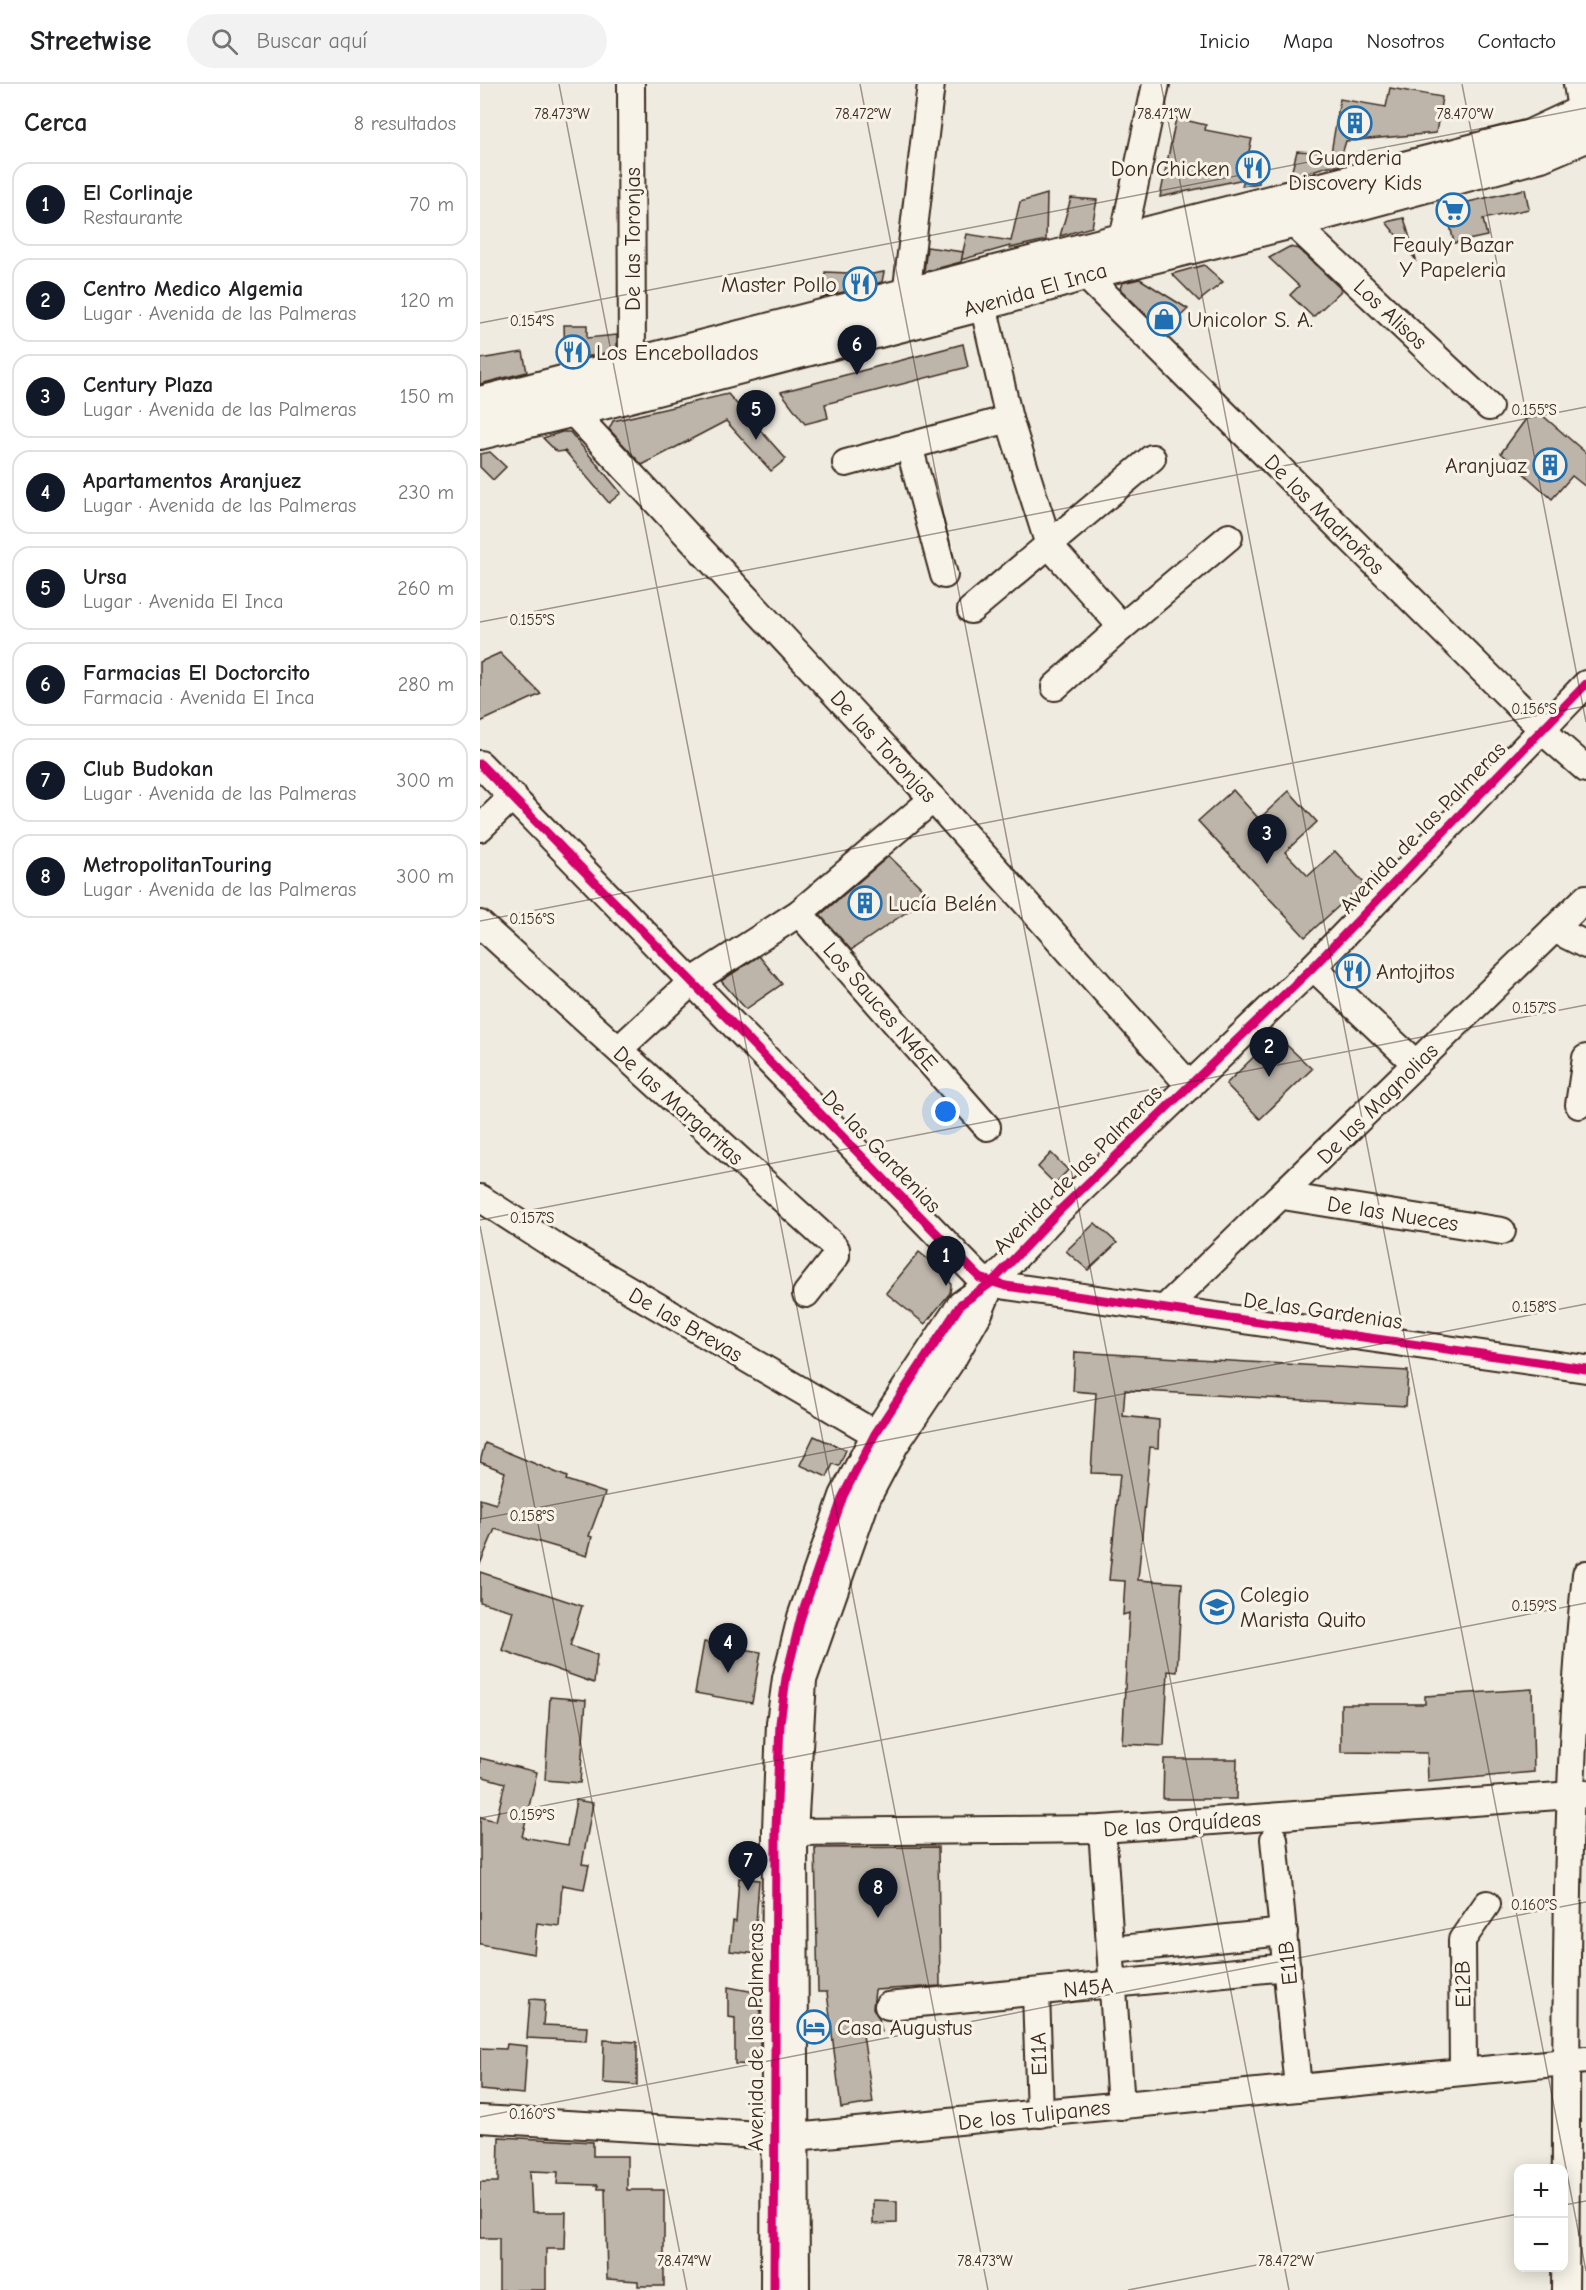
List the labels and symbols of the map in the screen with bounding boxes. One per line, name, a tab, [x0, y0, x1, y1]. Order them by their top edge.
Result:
text: 78.473°W	[534, 105, 590, 123]
text: 78.472°W	[835, 105, 891, 123]
text: 78.471°W	[1137, 105, 1191, 123]
building icon: Guarderia Discovery Kids	[1337, 105, 1373, 141]
text: 78.470°W	[1436, 105, 1494, 123]
place label: Guarderia Discovery Kids	[1288, 145, 1422, 196]
restaurant icon: Don Chicken	[1235, 150, 1271, 186]
place label: Don Chicken	[1111, 156, 1230, 182]
street label: De las Toronjas	[620, 167, 646, 311]
supermarket icon: Feauly Bazar Y Papeleria	[1435, 192, 1471, 228]
place label: Feauly Bazar Y Papeleria	[1392, 232, 1514, 283]
street label: Avenida El Inca	[960, 257, 1110, 323]
restaurant icon: Master Pollo	[842, 266, 878, 302]
place label: Master Pollo	[721, 272, 837, 298]
street label: Los Alisos	[1348, 274, 1432, 355]
shop icon: Unicolor S. A.	[1146, 301, 1182, 337]
place label: Unicolor S. A.	[1187, 307, 1313, 333]
text: 0.154°S	[510, 312, 554, 330]
pin: 6	[838, 326, 877, 375]
restaurant icon: Los Encebollados	[555, 334, 591, 370]
place label: Los Encebollados	[596, 340, 758, 366]
pin: 5	[736, 390, 776, 440]
text: 0.155°S	[1511, 401, 1557, 419]
building icon: Aranjuaz	[1532, 447, 1568, 483]
street label: De los Madroños	[1259, 449, 1390, 580]
place label: Aranjuaz	[1445, 453, 1527, 479]
text: 0.155°S	[509, 611, 555, 629]
street label: De las Toronjas	[825, 685, 942, 808]
text: 0.156°S	[1511, 700, 1557, 718]
street label: Avenida de las Palmeras	[1334, 737, 1511, 919]
pin: 3	[1248, 814, 1286, 864]
building icon: Lucía Belén	[847, 885, 883, 921]
place label: Lucía Belén	[888, 891, 997, 917]
text: 0.156°S	[509, 910, 555, 928]
street label: Los Sauces N46E	[817, 937, 943, 1076]
restaurant icon: Antojitos	[1335, 953, 1371, 989]
place label: Antojitos	[1376, 959, 1455, 985]
text: 0.157°S	[1512, 999, 1556, 1017]
pin: 2	[1250, 1028, 1288, 1077]
street label: De las Magnolias	[1312, 1038, 1444, 1170]
street label: De las Margaritas	[608, 1041, 749, 1171]
street label: Avenida de las Palmeras	[988, 1080, 1168, 1260]
street label: De las Gardenias	[816, 1085, 946, 1218]
your location	[931, 1097, 960, 1126]
street label: De las Nueces	[1325, 1191, 1460, 1237]
text: 0.157°S	[510, 1209, 554, 1227]
pin: 1	[926, 1236, 966, 1286]
street label: De las Brevas	[624, 1282, 747, 1368]
street label: De las Gardenias	[1242, 1287, 1404, 1335]
text: 0.158°S	[1511, 1298, 1557, 1316]
text: 0.158°S	[509, 1507, 555, 1525]
place label: Colegio Marista Quito	[1240, 1582, 1366, 1633]
school or university icon: Colegio Marista Quito	[1199, 1589, 1235, 1625]
text: 0.159°S	[1511, 1597, 1557, 1615]
pin: 4	[708, 1624, 748, 1673]
text: 0.159°S	[509, 1806, 555, 1824]
street label: De las Orquídeas	[1102, 1806, 1262, 1842]
pin: 7	[728, 1842, 768, 1891]
pin: 8	[858, 1868, 898, 1918]
text: 0.160°S	[1511, 1896, 1557, 1914]
street label: Avenida de las Palmeras	[743, 1923, 769, 2151]
street label: E11B	[1273, 1939, 1303, 1986]
street label: E12B	[1450, 1960, 1476, 2008]
street label: N45A	[1062, 1972, 1114, 2004]
hotel icon: Casa Augustus	[796, 2009, 832, 2045]
place label: Casa Augustus	[837, 2015, 972, 2041]
street label: E11A	[1025, 2032, 1053, 2076]
street label: De los Tulipanes	[957, 2094, 1112, 2136]
text: 0.160°S	[509, 2105, 555, 2123]
text: 78.474°W	[657, 2252, 711, 2270]
text: 78.473°W	[957, 2252, 1013, 2270]
text: 78.472°W	[1258, 2252, 1314, 2270]

